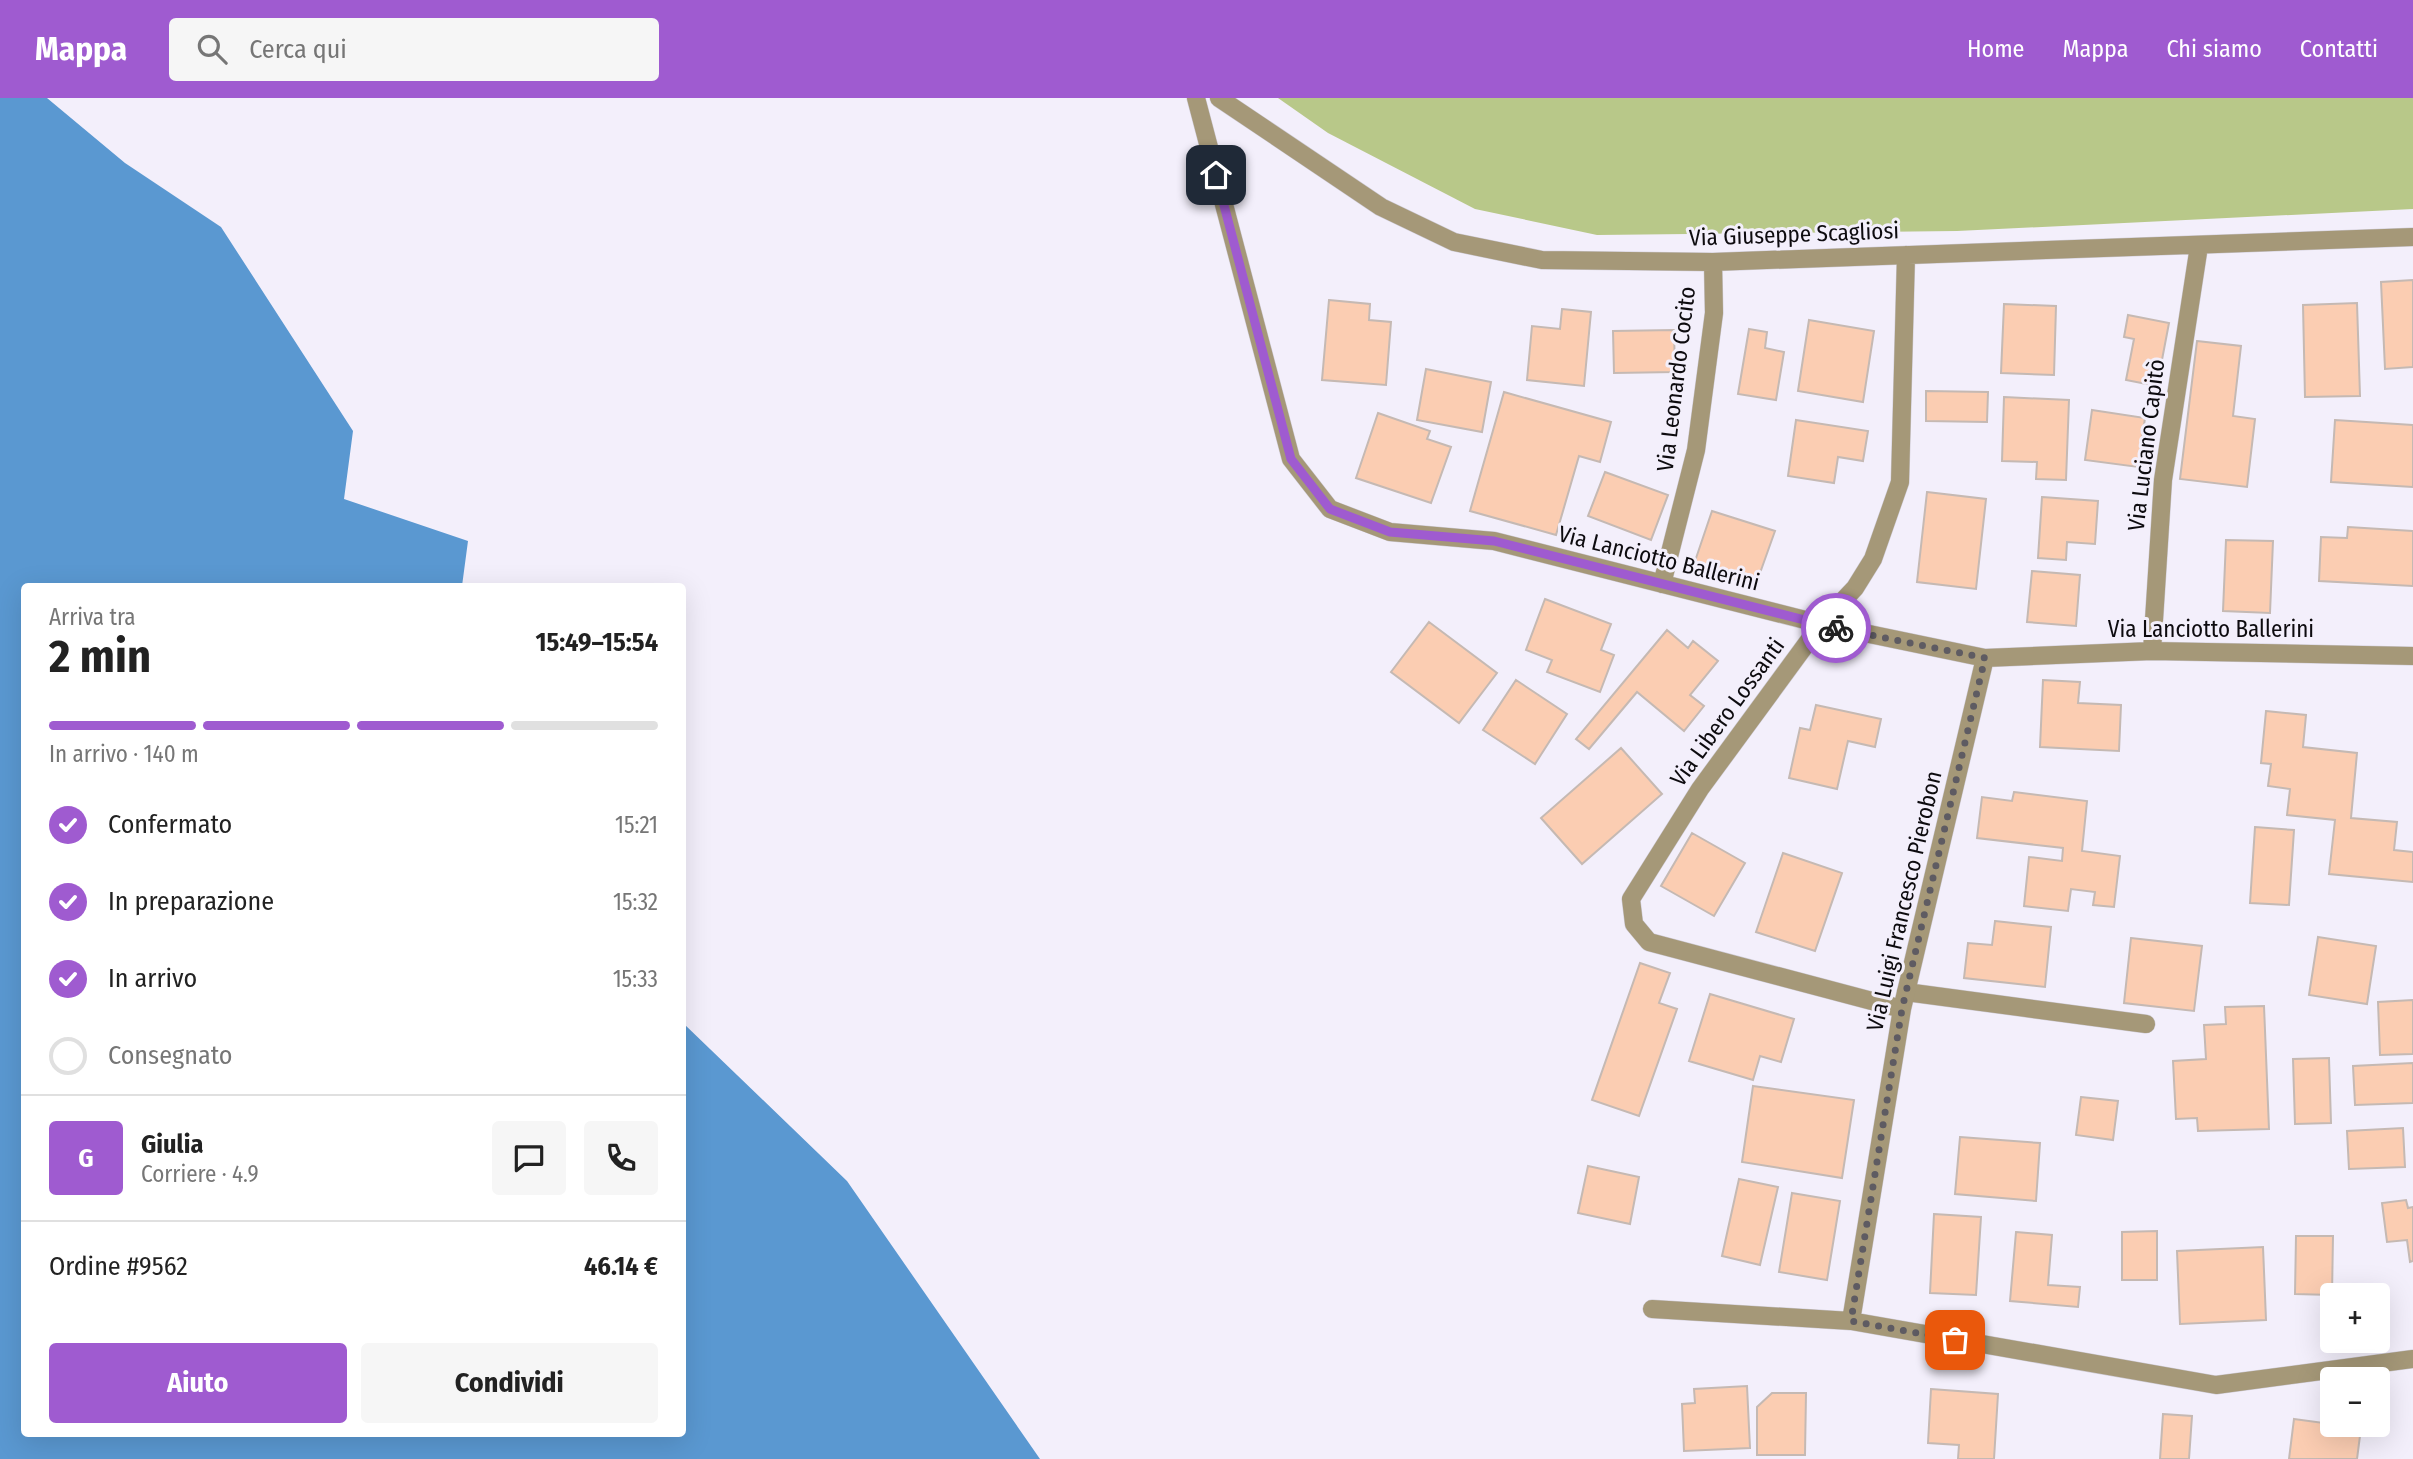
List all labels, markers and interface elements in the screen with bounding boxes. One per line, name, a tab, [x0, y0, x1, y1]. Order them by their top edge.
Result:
search box	[169, 18, 659, 81]
text: Mappa	[35, 29, 127, 69]
icon: search	[193, 30, 231, 68]
text: Cerca qui	[249, 34, 347, 65]
text: Home	[1967, 35, 2024, 63]
text: Mappa	[2062, 35, 2128, 63]
text: Chi siamo	[2166, 35, 2262, 63]
text: Contatti	[2300, 35, 2378, 63]
pin	[1186, 145, 1246, 205]
icon: home	[1197, 156, 1235, 194]
street label: Via Giuseppe Scagliosi	[1689, 216, 1899, 252]
street label: Via Leonardo Cocito	[1651, 285, 1701, 473]
street label: Via Luciano Capitò	[2122, 358, 2170, 532]
street label: Via Lanciotto Ballerini	[1556, 519, 1762, 597]
courier	[1801, 593, 1871, 663]
text: Arriva tra	[49, 603, 136, 631]
icon: bike	[1817, 609, 1855, 647]
street label: Via Lanciotto Ballerini	[2108, 615, 2314, 643]
text: 15:49–15:54	[535, 627, 658, 658]
text: 2 min	[49, 629, 151, 684]
street label: Via Libero Lossanti	[1664, 632, 1790, 792]
text: In arrivo · 140 m	[49, 740, 199, 768]
street label: Via Luigi Francesco Pierobon	[1860, 768, 1948, 1034]
icon: check	[49, 806, 87, 844]
text: Confermato	[108, 809, 232, 840]
text: 15:21	[615, 811, 658, 839]
icon: check	[49, 883, 87, 921]
text: In preparazione	[108, 886, 274, 917]
text: 15:32	[613, 888, 658, 916]
icon: check	[49, 960, 87, 998]
text: In arrivo	[108, 963, 197, 994]
text: 15:33	[613, 965, 658, 993]
text: Consegnato	[108, 1040, 232, 1071]
button: chat	[492, 1121, 566, 1195]
button: phone	[584, 1121, 658, 1195]
text: Giulia	[141, 1129, 203, 1160]
text: G	[78, 1143, 94, 1174]
text: Corriere · 4.9	[141, 1160, 259, 1188]
text: Ordine #9562	[49, 1251, 188, 1282]
text: 46.14 €	[584, 1251, 658, 1282]
map controls	[2320, 1283, 2390, 1437]
button: +	[2320, 1283, 2390, 1353]
pin	[1925, 1310, 1985, 1370]
icon: bag	[1936, 1321, 1974, 1359]
button: Aiuto	[49, 1343, 347, 1423]
button: Condividi	[361, 1343, 658, 1423]
button: −	[2320, 1367, 2390, 1437]

